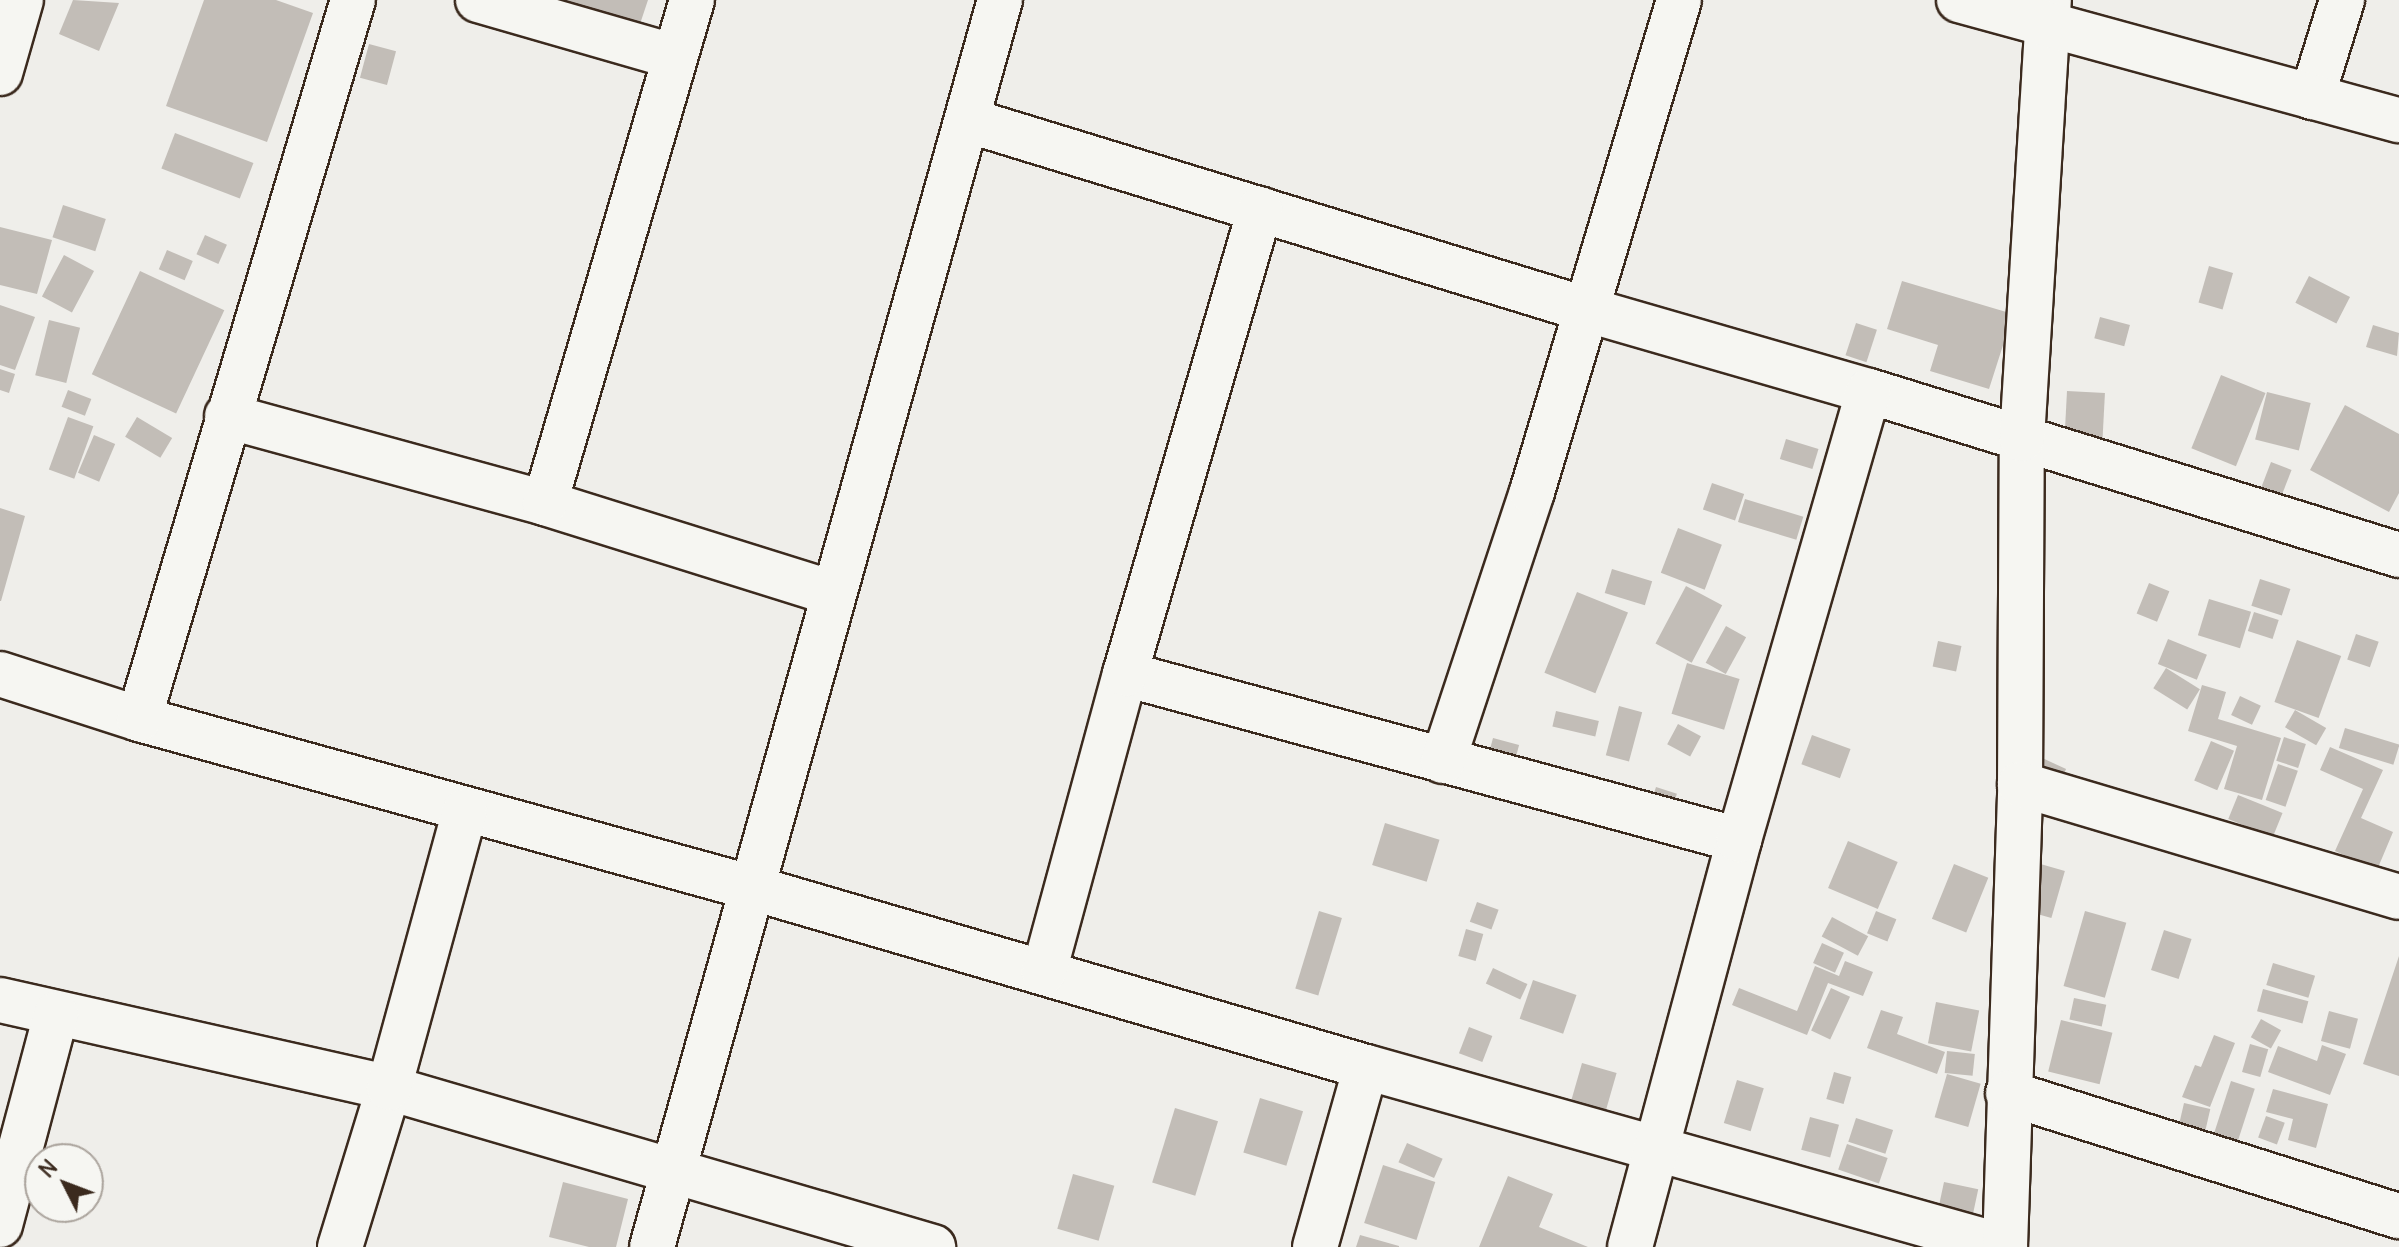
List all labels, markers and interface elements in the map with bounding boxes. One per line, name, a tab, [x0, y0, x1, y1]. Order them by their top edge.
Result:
north arrow	[24, 1143, 104, 1223]
text: N	[32, 1153, 63, 1183]

